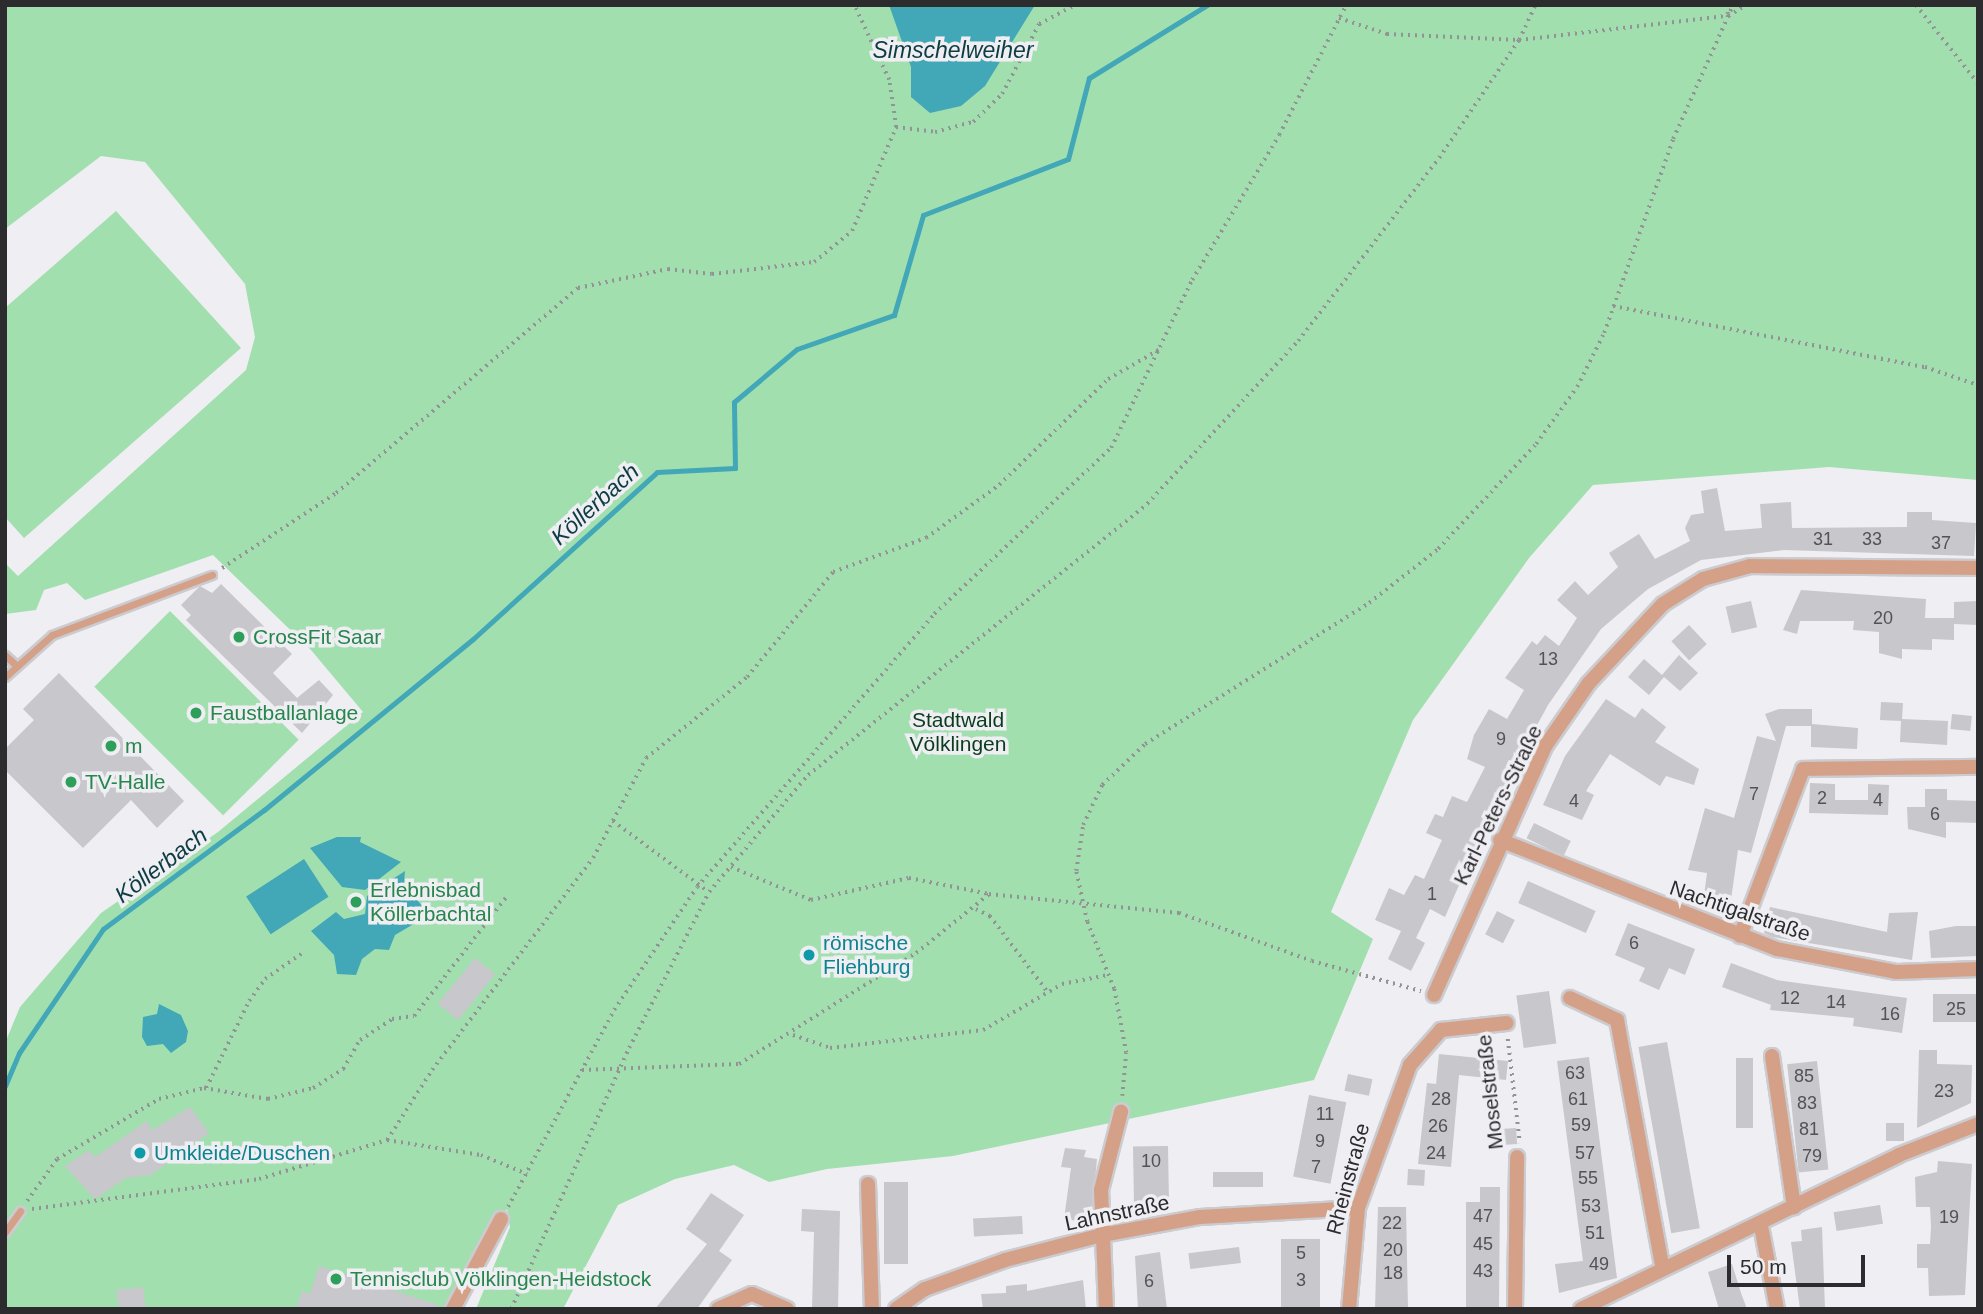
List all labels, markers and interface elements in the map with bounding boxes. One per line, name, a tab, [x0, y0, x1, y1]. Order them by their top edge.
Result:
water label: Simschelweiher	[872, 36, 1034, 64]
water label: Köllerbach	[545, 457, 645, 551]
house number: 31	[1813, 528, 1833, 550]
house number: 33	[1862, 528, 1882, 550]
house number: 37	[1931, 532, 1951, 554]
house number: 20	[1873, 607, 1893, 629]
place label: CrossFit Saar	[253, 624, 381, 650]
marker: CrossFit Saar	[231, 629, 247, 645]
house number: 13	[1538, 648, 1558, 670]
place label: Faustballanlage	[210, 700, 358, 726]
marker: Faustballanlage	[188, 705, 204, 721]
park label: Stadtwald Völklingen	[910, 707, 1006, 757]
street label: Karl-Peters-Straße	[1448, 721, 1548, 889]
house number: 9	[1496, 728, 1506, 750]
place label: m	[125, 733, 142, 759]
marker: m	[103, 738, 119, 754]
place label: TV-Halle	[85, 769, 166, 795]
marker: TV-Halle	[63, 774, 79, 790]
house number: 7	[1749, 783, 1759, 805]
house number: 2	[1817, 787, 1827, 809]
house number: 4	[1873, 789, 1883, 811]
house number: 4	[1569, 790, 1579, 812]
house number: 6	[1930, 803, 1940, 825]
water label: Köllerbach	[109, 821, 213, 909]
street label: Nachtigalstraße	[1666, 875, 1814, 947]
place label: Erlebnisbad Köllerbachtal	[370, 877, 491, 927]
house number: 1	[1427, 883, 1437, 905]
marker: Erlebnisbad Köllerbachtal	[348, 894, 364, 910]
place label: römische Fliehburg	[823, 930, 911, 980]
house number: 6	[1629, 932, 1639, 954]
marker: römische Fliehburg	[801, 947, 817, 963]
house number: 12	[1780, 987, 1800, 1009]
house number: 14	[1826, 991, 1846, 1013]
house number: 25	[1946, 998, 1966, 1020]
house number: 16	[1880, 1003, 1900, 1025]
street label: Moselstraße	[1471, 1033, 1509, 1151]
house number: 63	[1565, 1062, 1585, 1084]
house number: 85	[1794, 1065, 1814, 1087]
house number: 23	[1934, 1080, 1954, 1102]
house number: 28	[1431, 1088, 1451, 1110]
house number: 61	[1568, 1088, 1588, 1110]
house number: 83	[1797, 1092, 1817, 1114]
house number: 11	[1316, 1103, 1334, 1125]
house number: 59	[1571, 1114, 1591, 1136]
house number: 26	[1428, 1115, 1448, 1137]
house number: 81	[1799, 1118, 1819, 1140]
street label: Rheinstraße	[1321, 1120, 1375, 1238]
house number: 9	[1315, 1130, 1325, 1152]
place label: Umkleide/Duschen	[154, 1140, 330, 1166]
house number: 24	[1426, 1142, 1446, 1164]
house number: 57	[1575, 1142, 1595, 1164]
marker: Umkleide/Duschen	[132, 1145, 148, 1161]
house number: 79	[1802, 1145, 1822, 1167]
house number: 10	[1141, 1150, 1161, 1172]
house number: 7	[1311, 1156, 1321, 1178]
house number: 55	[1578, 1167, 1598, 1189]
street label: Lahnstraße	[1062, 1190, 1172, 1236]
house number: 53	[1581, 1195, 1601, 1217]
house number: 47	[1473, 1205, 1493, 1227]
house number: 19	[1939, 1206, 1959, 1228]
house number: 22	[1382, 1212, 1402, 1234]
house number: 51	[1585, 1222, 1605, 1244]
house number: 45	[1473, 1233, 1493, 1255]
house number: 20	[1383, 1239, 1403, 1261]
scale bar	[1731, 1240, 1869, 1284]
house number: 5	[1296, 1242, 1306, 1264]
house number: 49	[1589, 1253, 1609, 1275]
text: 50 m	[1740, 1255, 1787, 1278]
house number: 43	[1473, 1260, 1493, 1282]
house number: 18	[1383, 1262, 1403, 1284]
place label: Tennisclub Völklingen-Heidstock	[350, 1266, 651, 1292]
house number: 3	[1296, 1269, 1306, 1291]
house number: 6	[1144, 1270, 1154, 1292]
marker: Tennisclub Völklingen-Heidstock	[328, 1271, 344, 1287]

